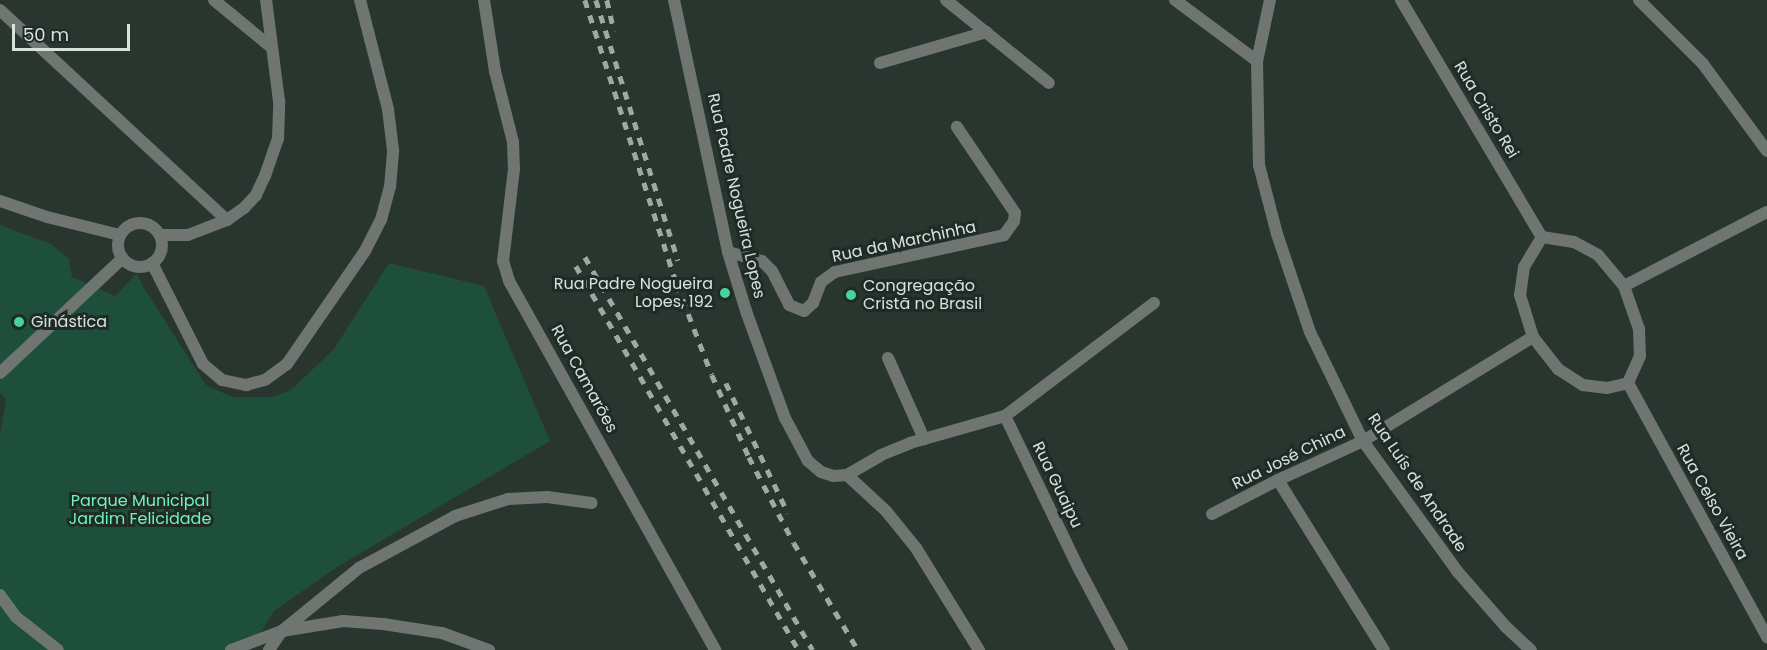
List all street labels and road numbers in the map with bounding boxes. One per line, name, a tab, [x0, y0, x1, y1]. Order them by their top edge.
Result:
street label: Rua Cristo Rei	[1450, 58, 1522, 162]
street label: Rua Padre Nogueira Lopes	[703, 92, 769, 300]
street label: Rua da Marchinha	[830, 217, 978, 267]
street label: Rua Camarões	[547, 322, 621, 436]
street label: Rua Luís de Andrade	[1363, 410, 1471, 556]
street label: Rua José China	[1229, 422, 1349, 494]
street label: Rua Guaipu	[1028, 439, 1086, 531]
street label: Rua Celso Vieira	[1672, 441, 1752, 563]

